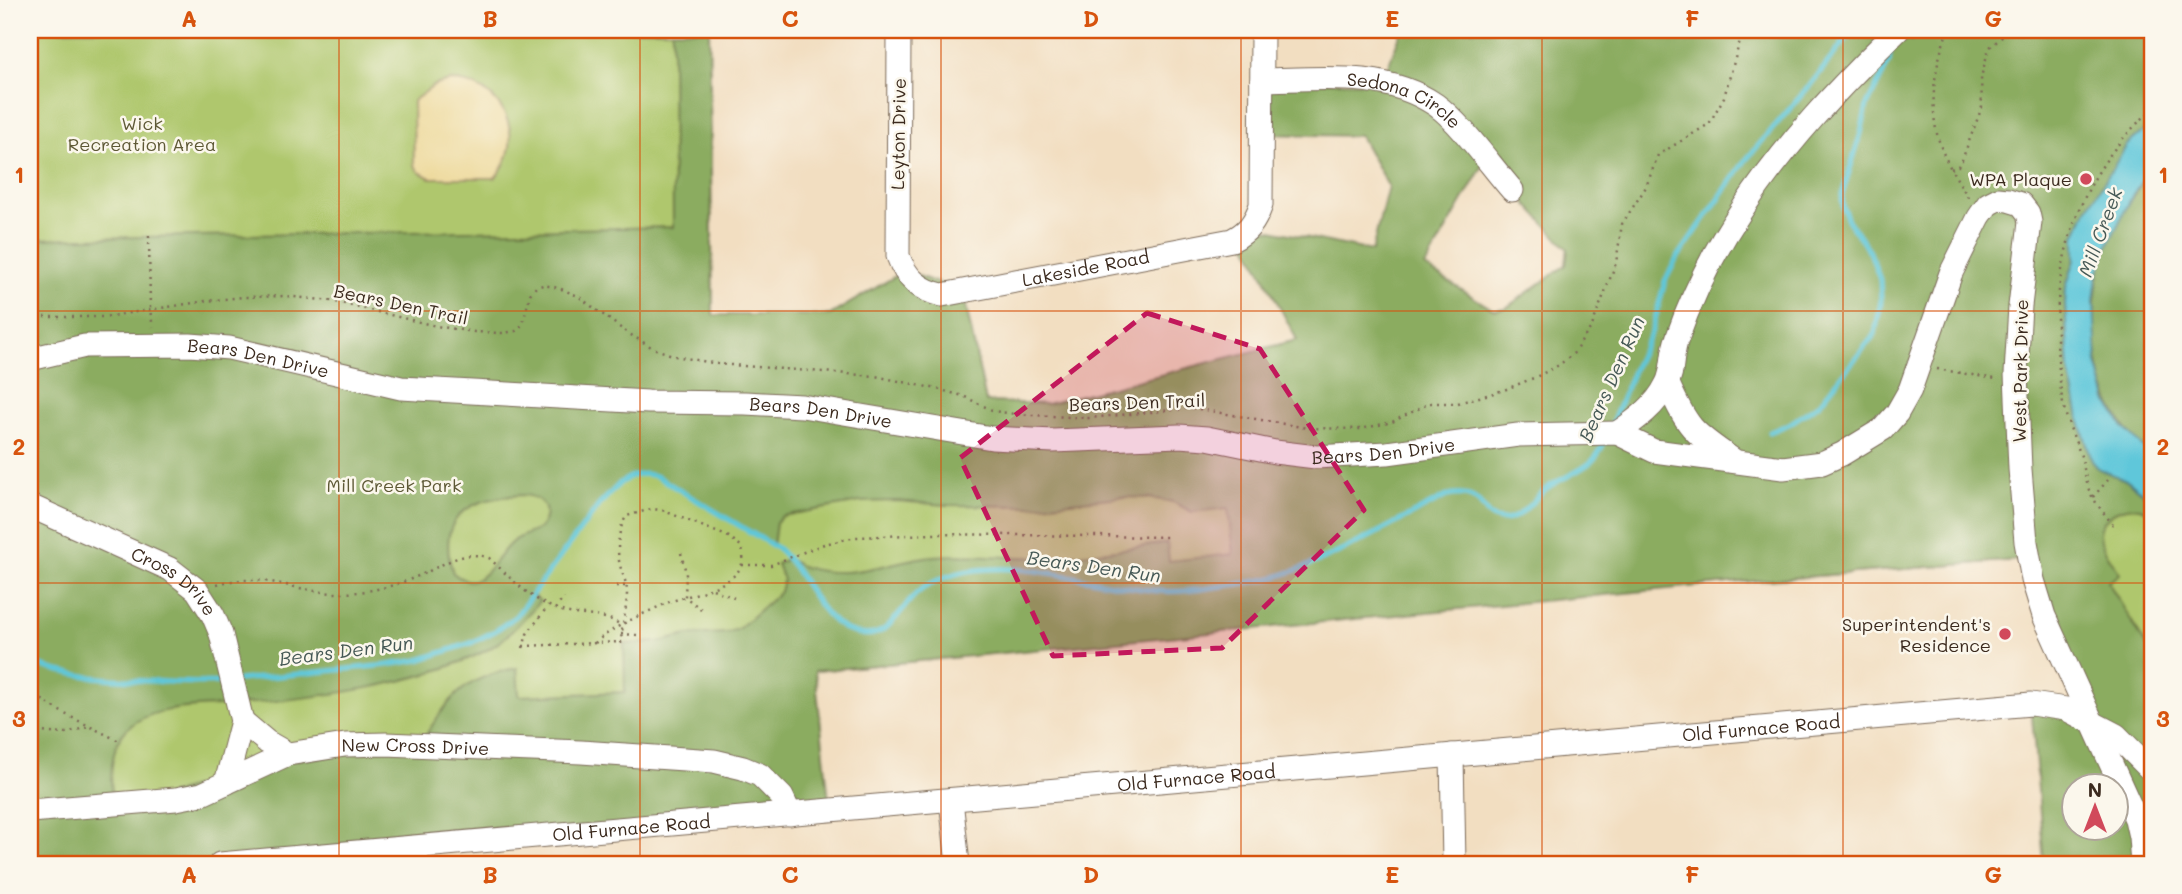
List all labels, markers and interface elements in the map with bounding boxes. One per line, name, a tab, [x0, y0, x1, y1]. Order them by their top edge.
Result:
text: A	[181, 3, 197, 33]
text: B	[482, 3, 498, 33]
text: C	[781, 3, 799, 33]
text: D	[1083, 3, 1099, 33]
text: E	[1385, 3, 1399, 33]
text: F	[1685, 3, 1699, 33]
text: G	[1984, 3, 2002, 33]
street label: Sedona Circle	[1346, 67, 1467, 134]
street label: Leyton Drive	[885, 78, 911, 190]
park label: Wick Recreation Area	[68, 111, 216, 156]
text: 1	[14, 159, 24, 189]
text: 1	[2158, 159, 2168, 189]
place label: WPA Plaque	[1969, 167, 2072, 191]
marker: WPA Plaque	[2078, 171, 2094, 187]
water label: Mill Creek	[2072, 183, 2128, 280]
street label: Lakeside Road	[1020, 244, 1151, 292]
street label: Bears Den Trail	[332, 278, 470, 330]
street label: West Park Drive	[2007, 299, 2033, 443]
water label: Bears Den Run	[1572, 312, 1650, 446]
street label: Bears Den Drive	[187, 333, 331, 383]
street label: Bears Den Trail	[1068, 388, 1206, 416]
street label: Bears Den Drive	[749, 391, 894, 433]
text: 2	[13, 431, 25, 461]
text: 2	[2157, 431, 2169, 461]
street label: Bears Den Drive	[1311, 432, 1457, 469]
park label: Mill Creek Park	[327, 473, 461, 497]
street label: Cross Drive	[127, 541, 222, 620]
water label: Bears Den Run	[1026, 544, 1162, 588]
place label: Superintendent's Residence	[1842, 612, 1991, 657]
marker: Superintendent's Residence	[1997, 626, 2013, 642]
water label: Bears Den Run	[278, 629, 414, 671]
text: 3	[12, 703, 26, 733]
text: 3	[2156, 703, 2170, 733]
street label: Old Furnace Road	[1681, 709, 1841, 747]
street label: New Cross Drive	[341, 732, 490, 760]
street label: Old Furnace Road	[1116, 759, 1276, 797]
north arrow	[2060, 772, 2130, 842]
text: N	[2088, 777, 2102, 802]
street label: Old Furnace Road	[551, 809, 711, 847]
text: A	[181, 859, 197, 889]
text: B	[482, 859, 498, 889]
text: C	[781, 859, 799, 889]
text: D	[1083, 859, 1099, 889]
text: E	[1385, 859, 1399, 889]
text: F	[1685, 859, 1699, 889]
text: G	[1984, 859, 2002, 889]

